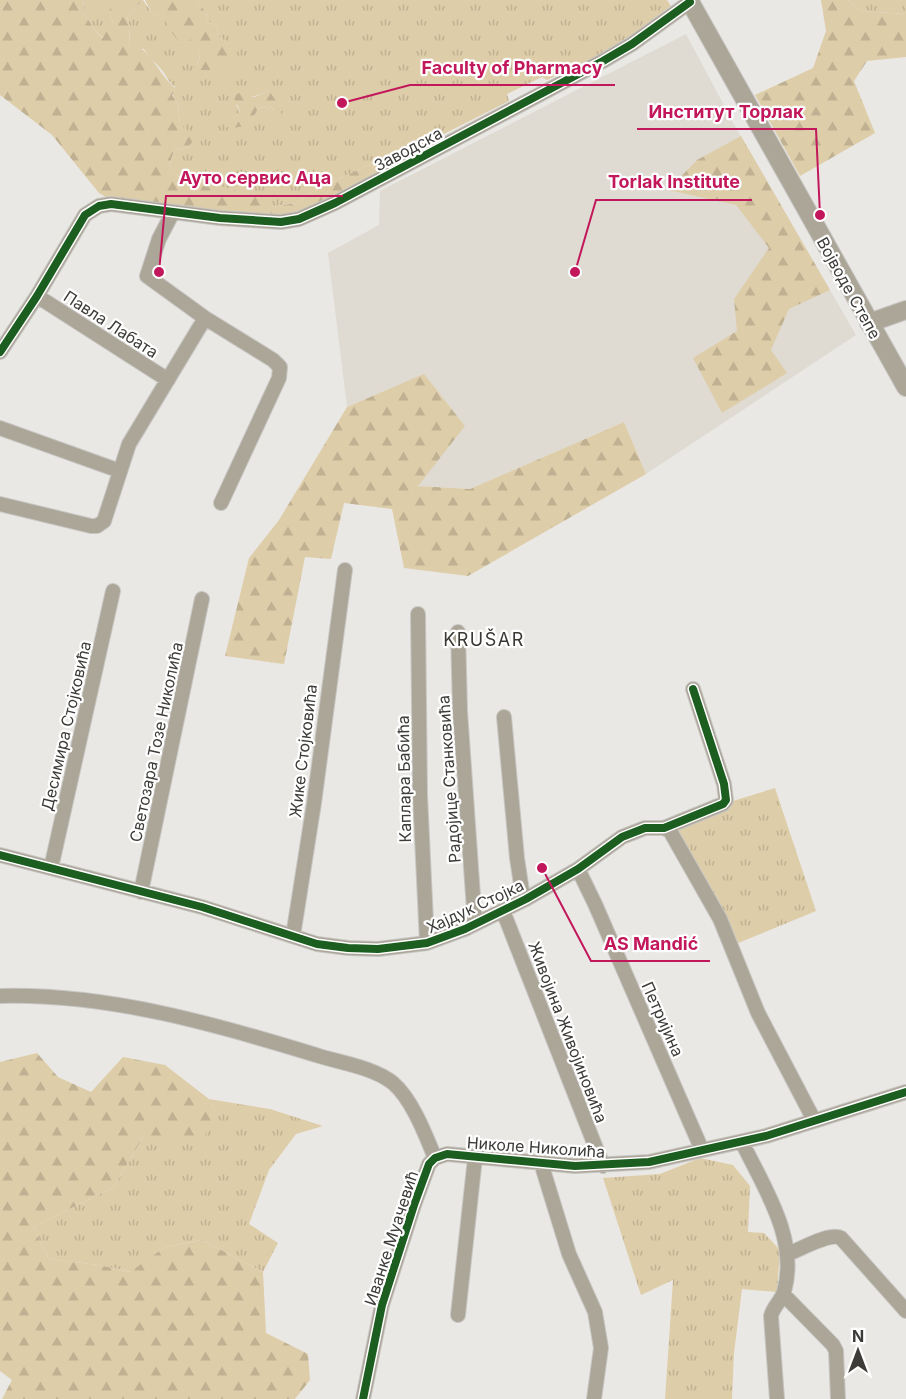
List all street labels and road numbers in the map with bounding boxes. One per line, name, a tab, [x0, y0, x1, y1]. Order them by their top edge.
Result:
street label: Заводска	[370, 123, 446, 175]
street label: Војводе Степе	[813, 234, 885, 342]
street label: Павла Лабата	[60, 286, 162, 362]
street label: Десимира Стојковића	[37, 639, 95, 813]
street label: Светозара Тозе Николића	[125, 640, 187, 844]
street label: Жике Стојковића	[285, 683, 321, 819]
street label: Радојице Станковића	[433, 695, 465, 863]
street label: Каплара Бабића	[393, 715, 415, 843]
street label: Хајдук Стојка	[423, 875, 527, 937]
street label: Живојина Живојиновића	[524, 939, 612, 1125]
street label: Петријина	[638, 978, 688, 1060]
street label: Николе Николића	[466, 1132, 606, 1162]
street label: Иванке Муачевић	[360, 1168, 422, 1308]

